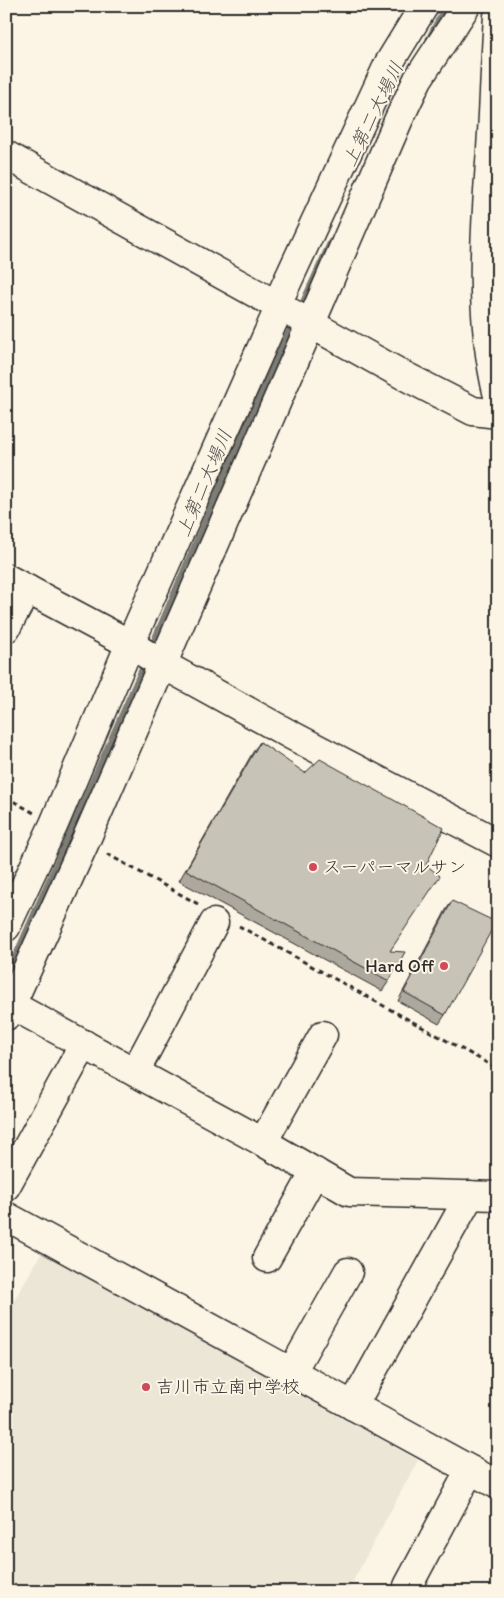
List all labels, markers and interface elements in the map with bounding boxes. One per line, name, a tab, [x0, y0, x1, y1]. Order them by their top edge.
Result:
water label: 上第二大場川	[338, 58, 408, 170]
water label: 上第二大場川	[171, 426, 237, 540]
place label: スーパーマルサン	[323, 856, 466, 878]
marker: スーパーマルサン	[307, 861, 319, 873]
place label: Hard Off	[365, 955, 435, 977]
marker: Hard Off	[438, 960, 450, 972]
place label: 吉川市立南中学校	[156, 1376, 300, 1398]
marker: 吉川市立南中学校	[140, 1381, 152, 1393]

